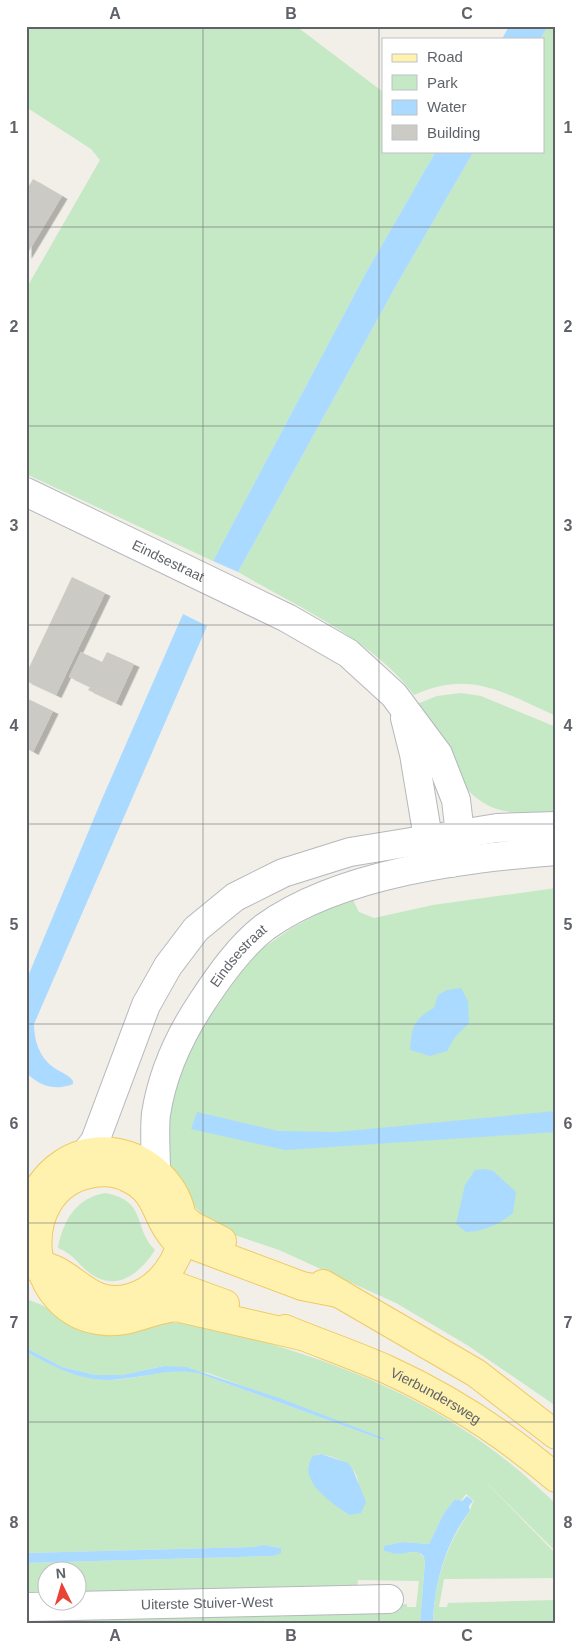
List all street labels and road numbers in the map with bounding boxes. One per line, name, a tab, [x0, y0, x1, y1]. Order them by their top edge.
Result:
street label: Eindsestraat	[130, 537, 207, 585]
street label: Eindsestraat	[207, 921, 270, 990]
street label: Vierbundersweg	[388, 1364, 484, 1427]
street label: Uiterste Stuiver-West	[141, 1594, 273, 1612]

